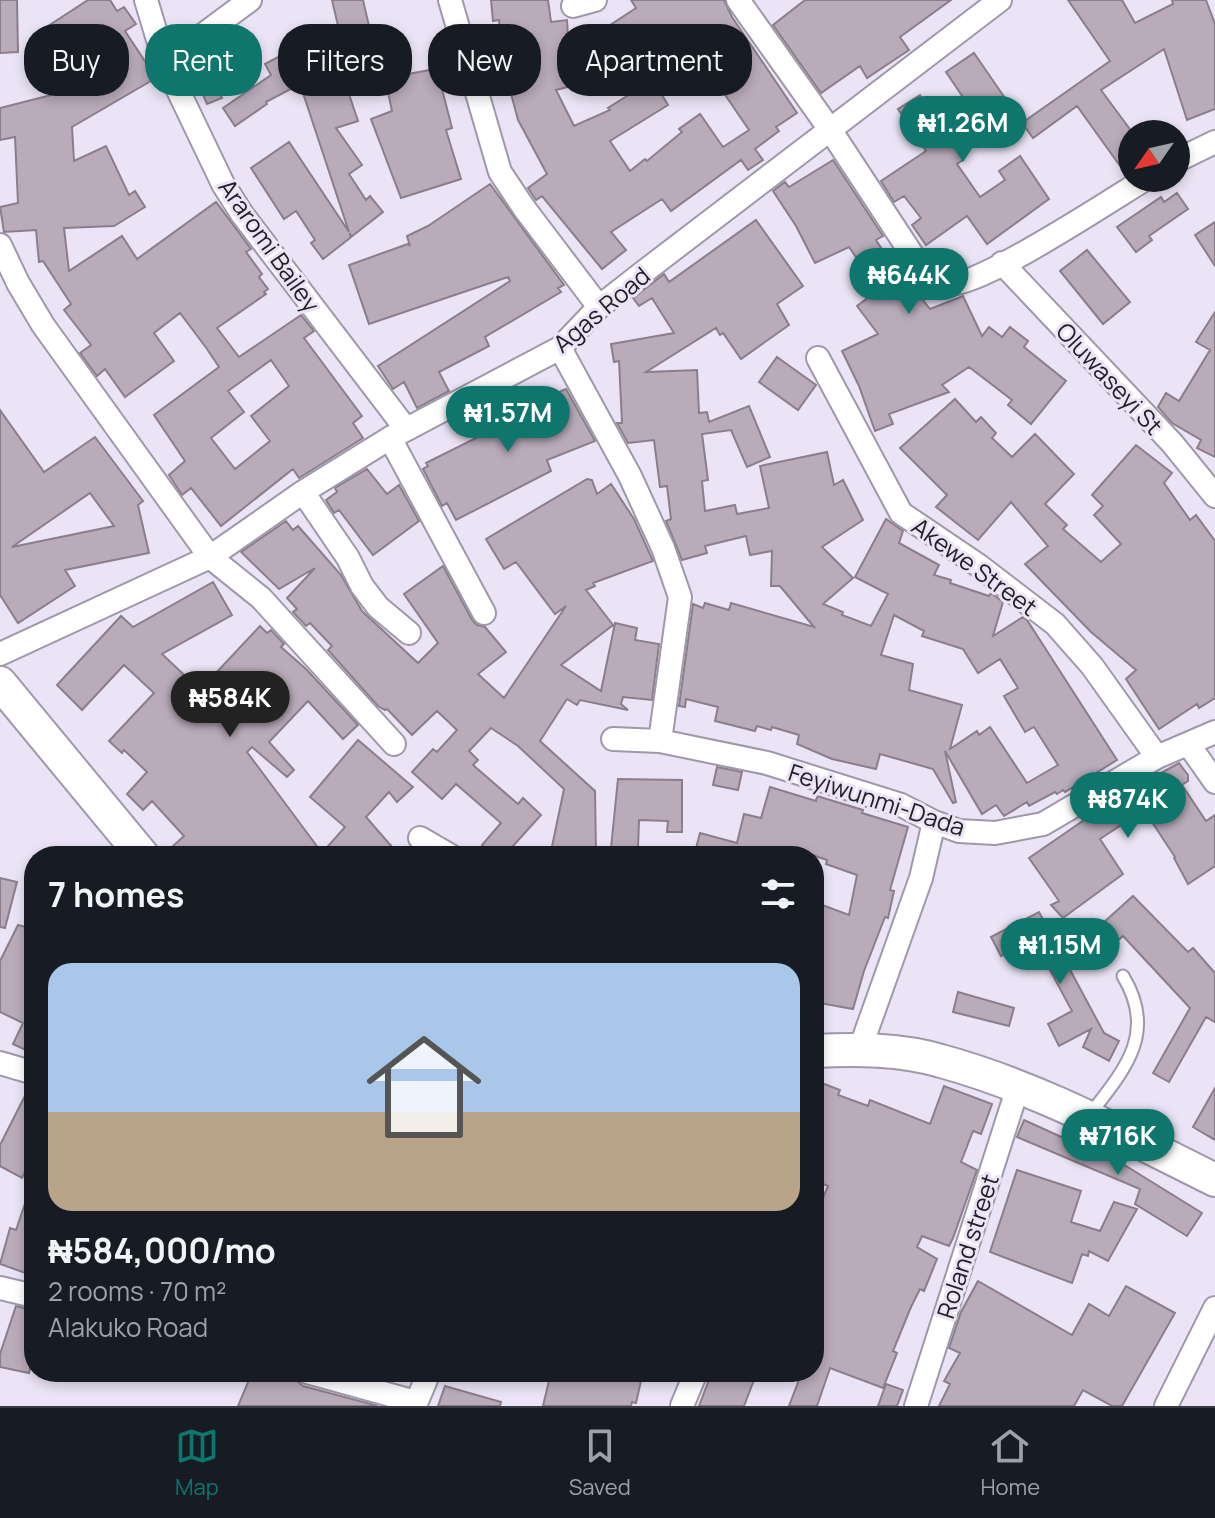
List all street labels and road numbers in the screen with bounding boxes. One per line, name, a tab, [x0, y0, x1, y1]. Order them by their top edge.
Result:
street label: Araromi Bailey	[212, 172, 328, 319]
street label: Agas Road	[546, 259, 656, 359]
street label: Oluwaseyi St	[1049, 315, 1171, 441]
street label: Akewe Street	[906, 509, 1044, 623]
street label: Feyiwunmi-Dada	[785, 755, 969, 843]
street label: Roland street	[928, 1170, 1006, 1322]

